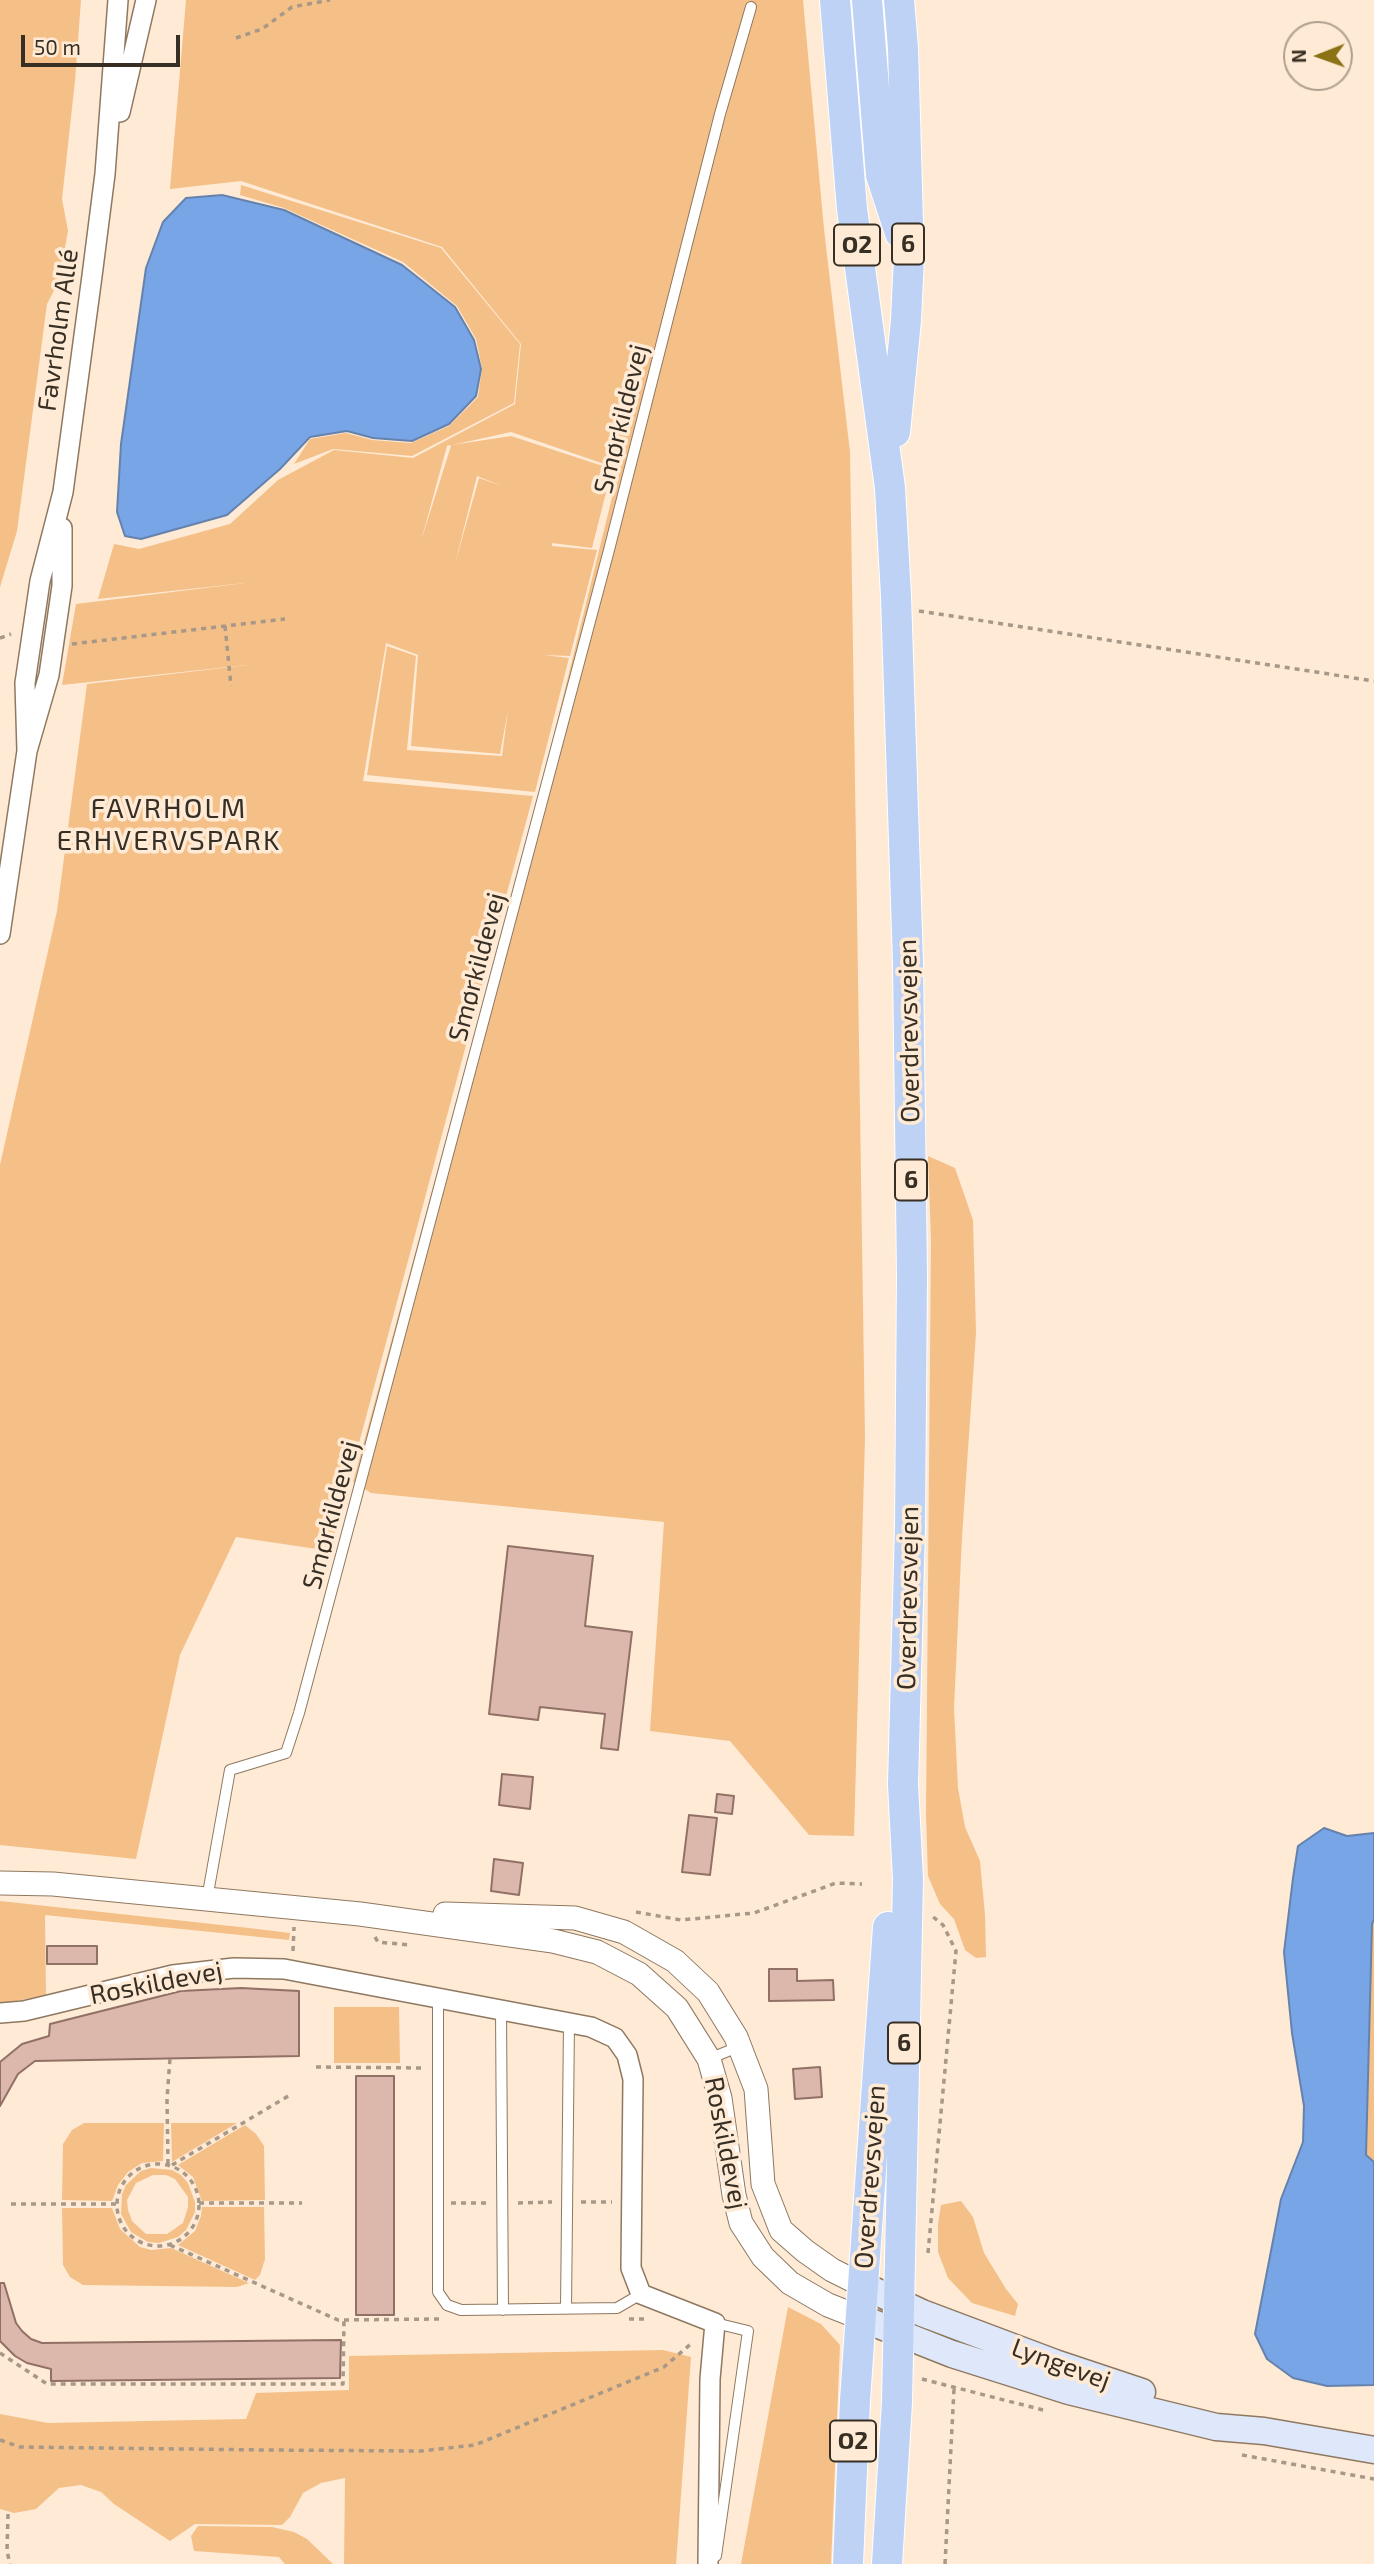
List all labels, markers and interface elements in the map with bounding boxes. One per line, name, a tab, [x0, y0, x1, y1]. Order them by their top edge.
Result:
scale bar	[24, 21, 184, 65]
north arrow	[1283, 21, 1353, 91]
text: 50 m	[34, 34, 81, 59]
text: N	[1287, 49, 1310, 63]
road number: O2	[834, 224, 880, 266]
road number: 6	[892, 224, 924, 264]
street label: Favrholm Allé	[31, 247, 85, 413]
street label: Smørkildevej	[587, 341, 655, 497]
district label: FAVRHOLM ERHVERVSPARK	[58, 792, 280, 858]
street label: Smørkildevej	[442, 889, 512, 1045]
street label: Overdrevsvejen	[892, 939, 926, 1123]
road number: 6	[895, 1160, 927, 1200]
street label: Smørkildevej	[296, 1437, 366, 1593]
street label: Overdrevsvejen	[891, 1506, 925, 1690]
street label: Roskildevej	[87, 1955, 225, 2011]
road number: 6	[888, 2022, 920, 2064]
street label: Roskildevej	[698, 2074, 754, 2212]
street label: Overdrevsvejen	[848, 2084, 892, 2270]
street label: Lyngevej	[1007, 2332, 1115, 2396]
road number: O2	[830, 2420, 876, 2462]

